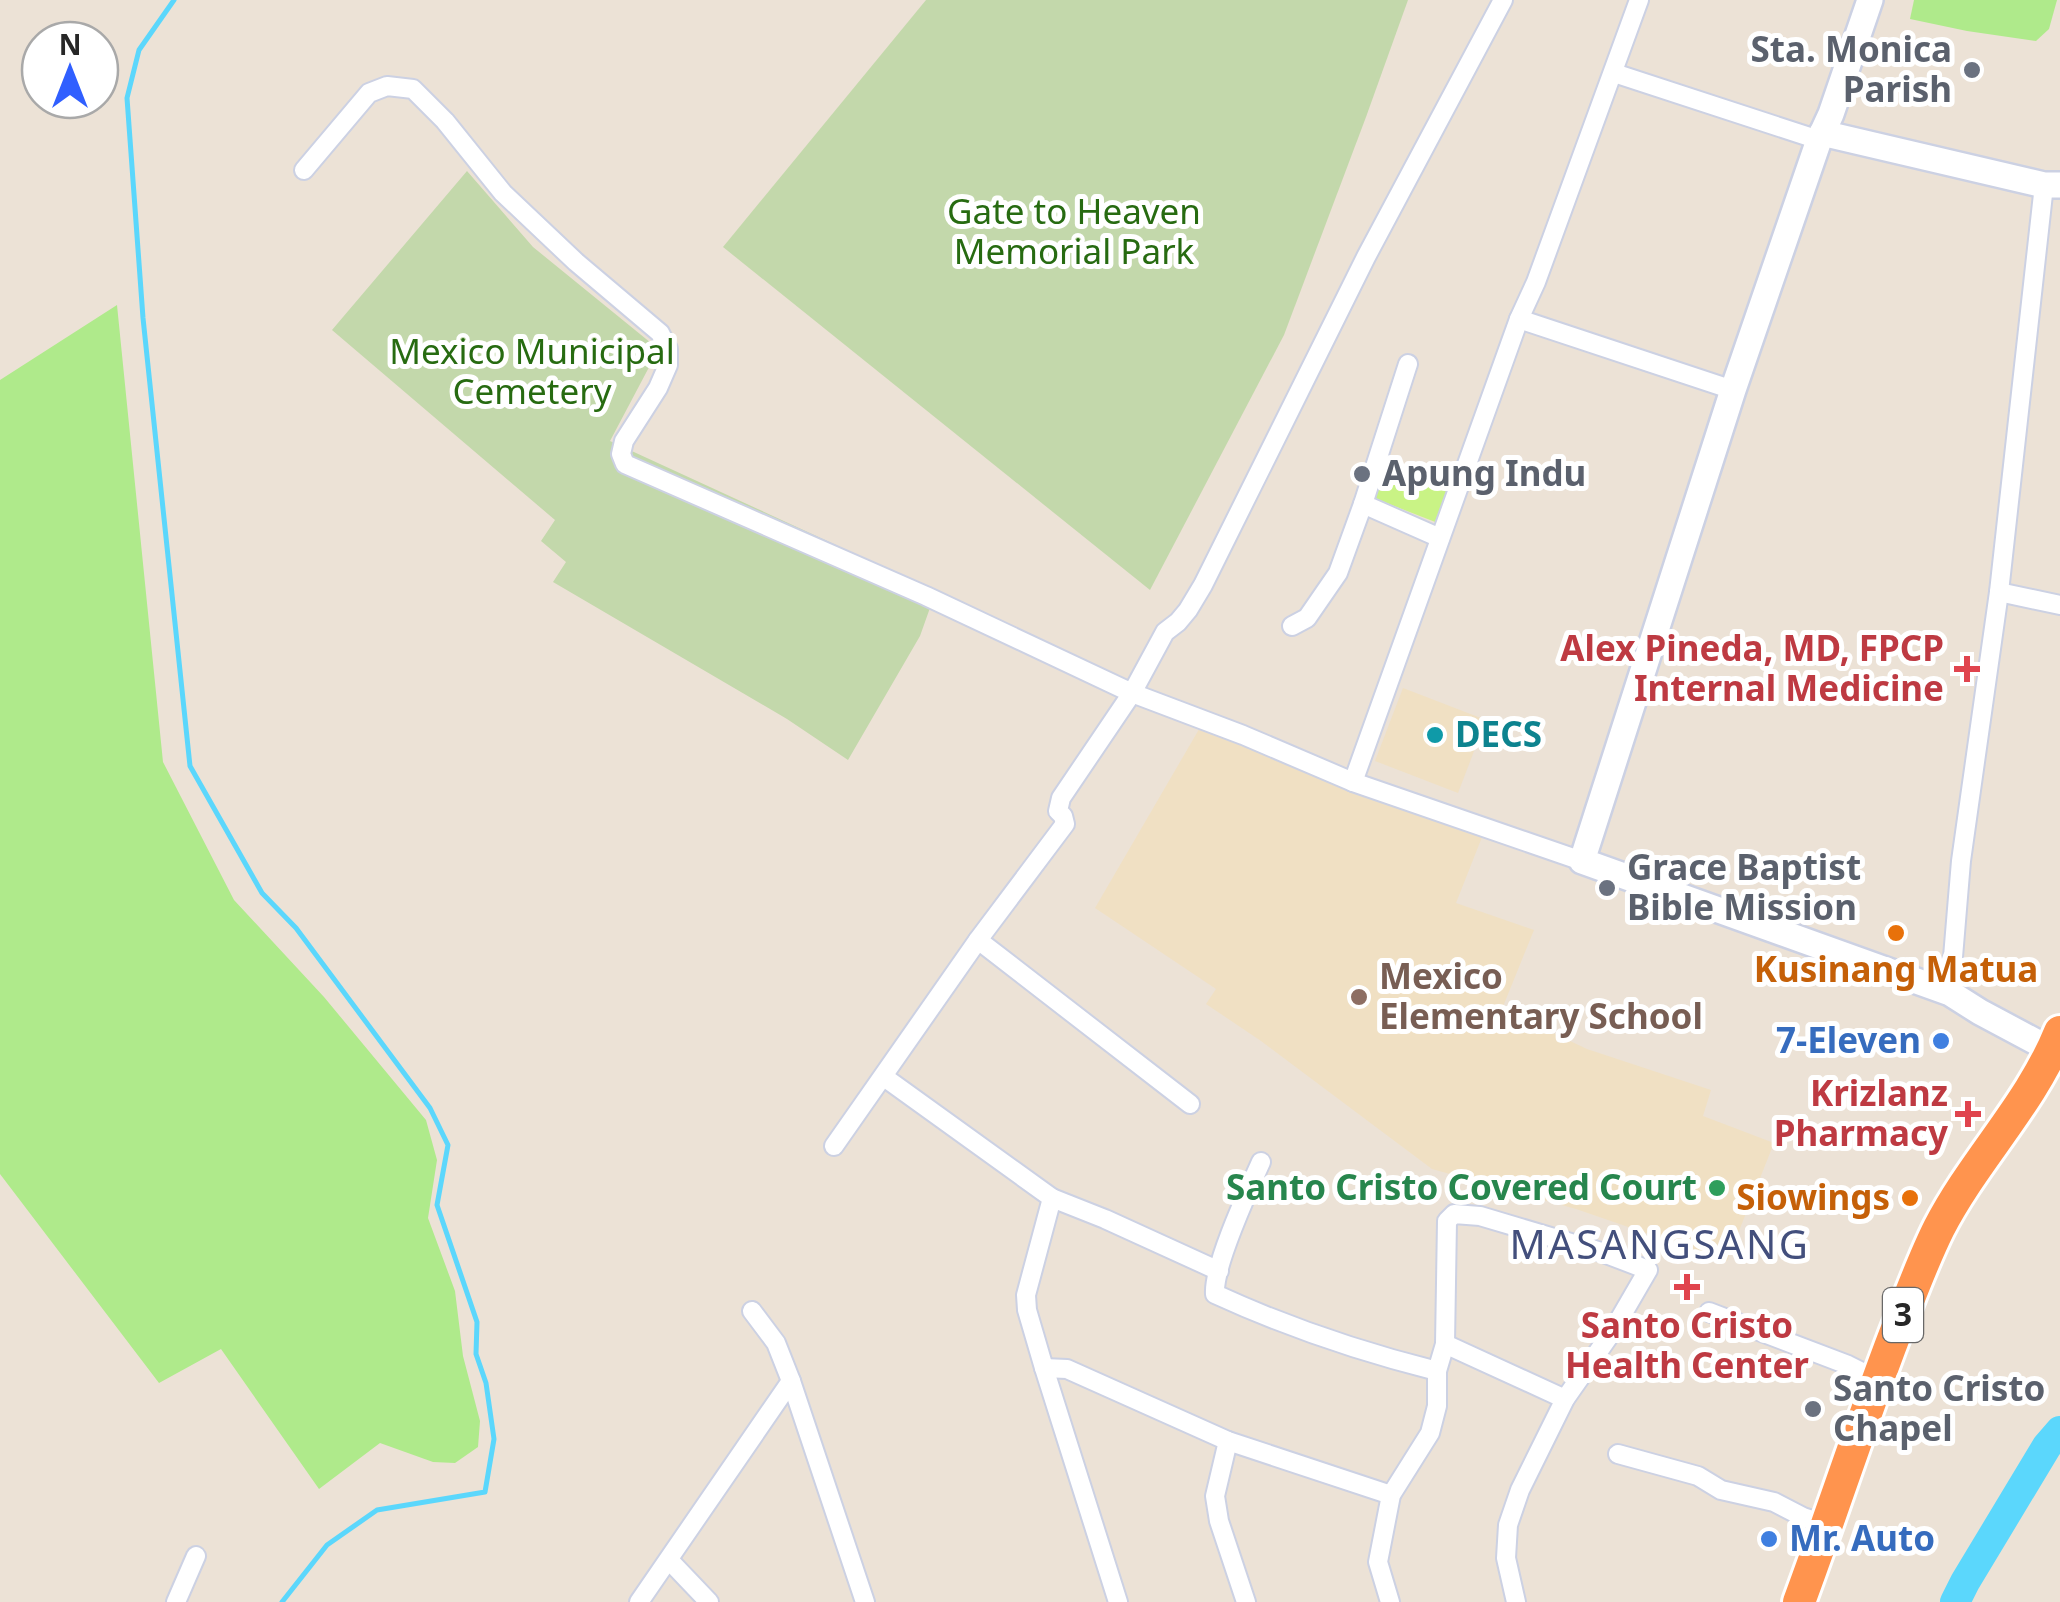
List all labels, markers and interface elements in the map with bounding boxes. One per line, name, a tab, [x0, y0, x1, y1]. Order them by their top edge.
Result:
north arrow	[20, 20, 120, 120]
text: N	[59, 25, 81, 63]
place label: Sta. Monica Parish	[1751, 25, 1952, 112]
marker: Sta. Monica Parish	[1961, 59, 1983, 81]
park label: Gate to Heaven Memorial Park	[947, 187, 1201, 274]
park label: Mexico Municipal Cemetery	[389, 327, 675, 414]
place label: Apung Indu	[1382, 449, 1586, 496]
marker: Apung Indu	[1351, 463, 1373, 485]
place label: Alex Pineda, MD, FPCP Internal Medicine	[1560, 624, 1944, 711]
marker: Alex Pineda, MD, FPCP Internal Medicine	[1954, 656, 1980, 682]
place label: DECS	[1455, 710, 1542, 757]
marker: DECS	[1424, 724, 1446, 746]
place label: Grace Baptist Bible Mission	[1627, 843, 1861, 930]
marker: Grace Baptist Bible Mission	[1596, 877, 1618, 899]
marker: Kusinang Matua	[1885, 922, 1907, 944]
place label: Kusinang Matua	[1754, 945, 2038, 992]
place label: Mexico Elementary School	[1379, 952, 1703, 1039]
marker: Mexico Elementary School	[1348, 986, 1370, 1008]
place label: 7-Eleven	[1776, 1016, 1921, 1063]
marker: 7-Eleven	[1930, 1030, 1952, 1052]
place label: Krizlanz Pharmacy	[1774, 1069, 1948, 1156]
marker: Krizlanz Pharmacy	[1957, 1103, 1979, 1125]
place label: Santo Cristo Covered Court	[1226, 1163, 1697, 1210]
place label: Siowings	[1736, 1173, 1890, 1220]
marker: Santo Cristo Covered Court	[1706, 1177, 1728, 1199]
marker: Siowings	[1899, 1187, 1921, 1209]
district label: MASANGSANG	[1510, 1216, 1810, 1271]
marker: Santo Cristo Health Center	[1674, 1274, 1700, 1300]
road number: 3	[1883, 1288, 1923, 1342]
place label: Santo Cristo Health Center	[1565, 1301, 1809, 1388]
place label: Santo Cristo Chapel	[1833, 1364, 2045, 1451]
marker: Santo Cristo Chapel	[1802, 1398, 1824, 1420]
place label: Mr. Auto	[1789, 1514, 1935, 1561]
marker: Mr. Auto	[1758, 1528, 1780, 1550]

